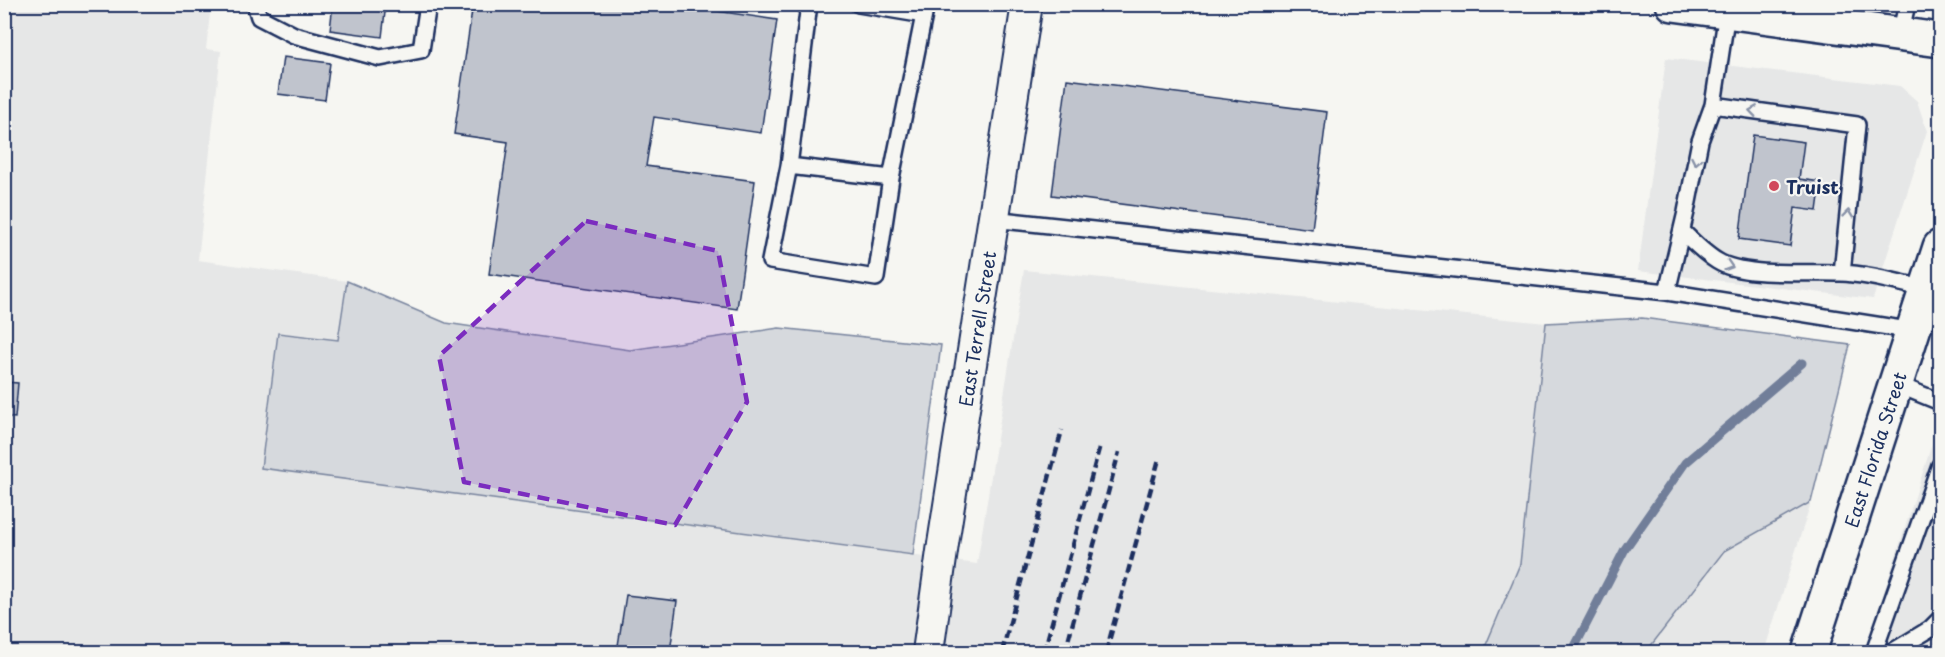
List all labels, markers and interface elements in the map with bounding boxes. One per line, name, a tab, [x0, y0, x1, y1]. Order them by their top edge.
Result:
one-way arrow	[1749, 105, 1758, 117]
one-way arrow	[1690, 156, 1703, 166]
place label: Truist	[1786, 173, 1839, 200]
marker: Truist	[1767, 179, 1781, 193]
one-way arrow	[1841, 210, 1854, 219]
street label: East Terrell Street	[951, 249, 1002, 408]
one-way arrow	[1723, 258, 1734, 271]
street label: East Florida Street	[1837, 368, 1912, 531]

